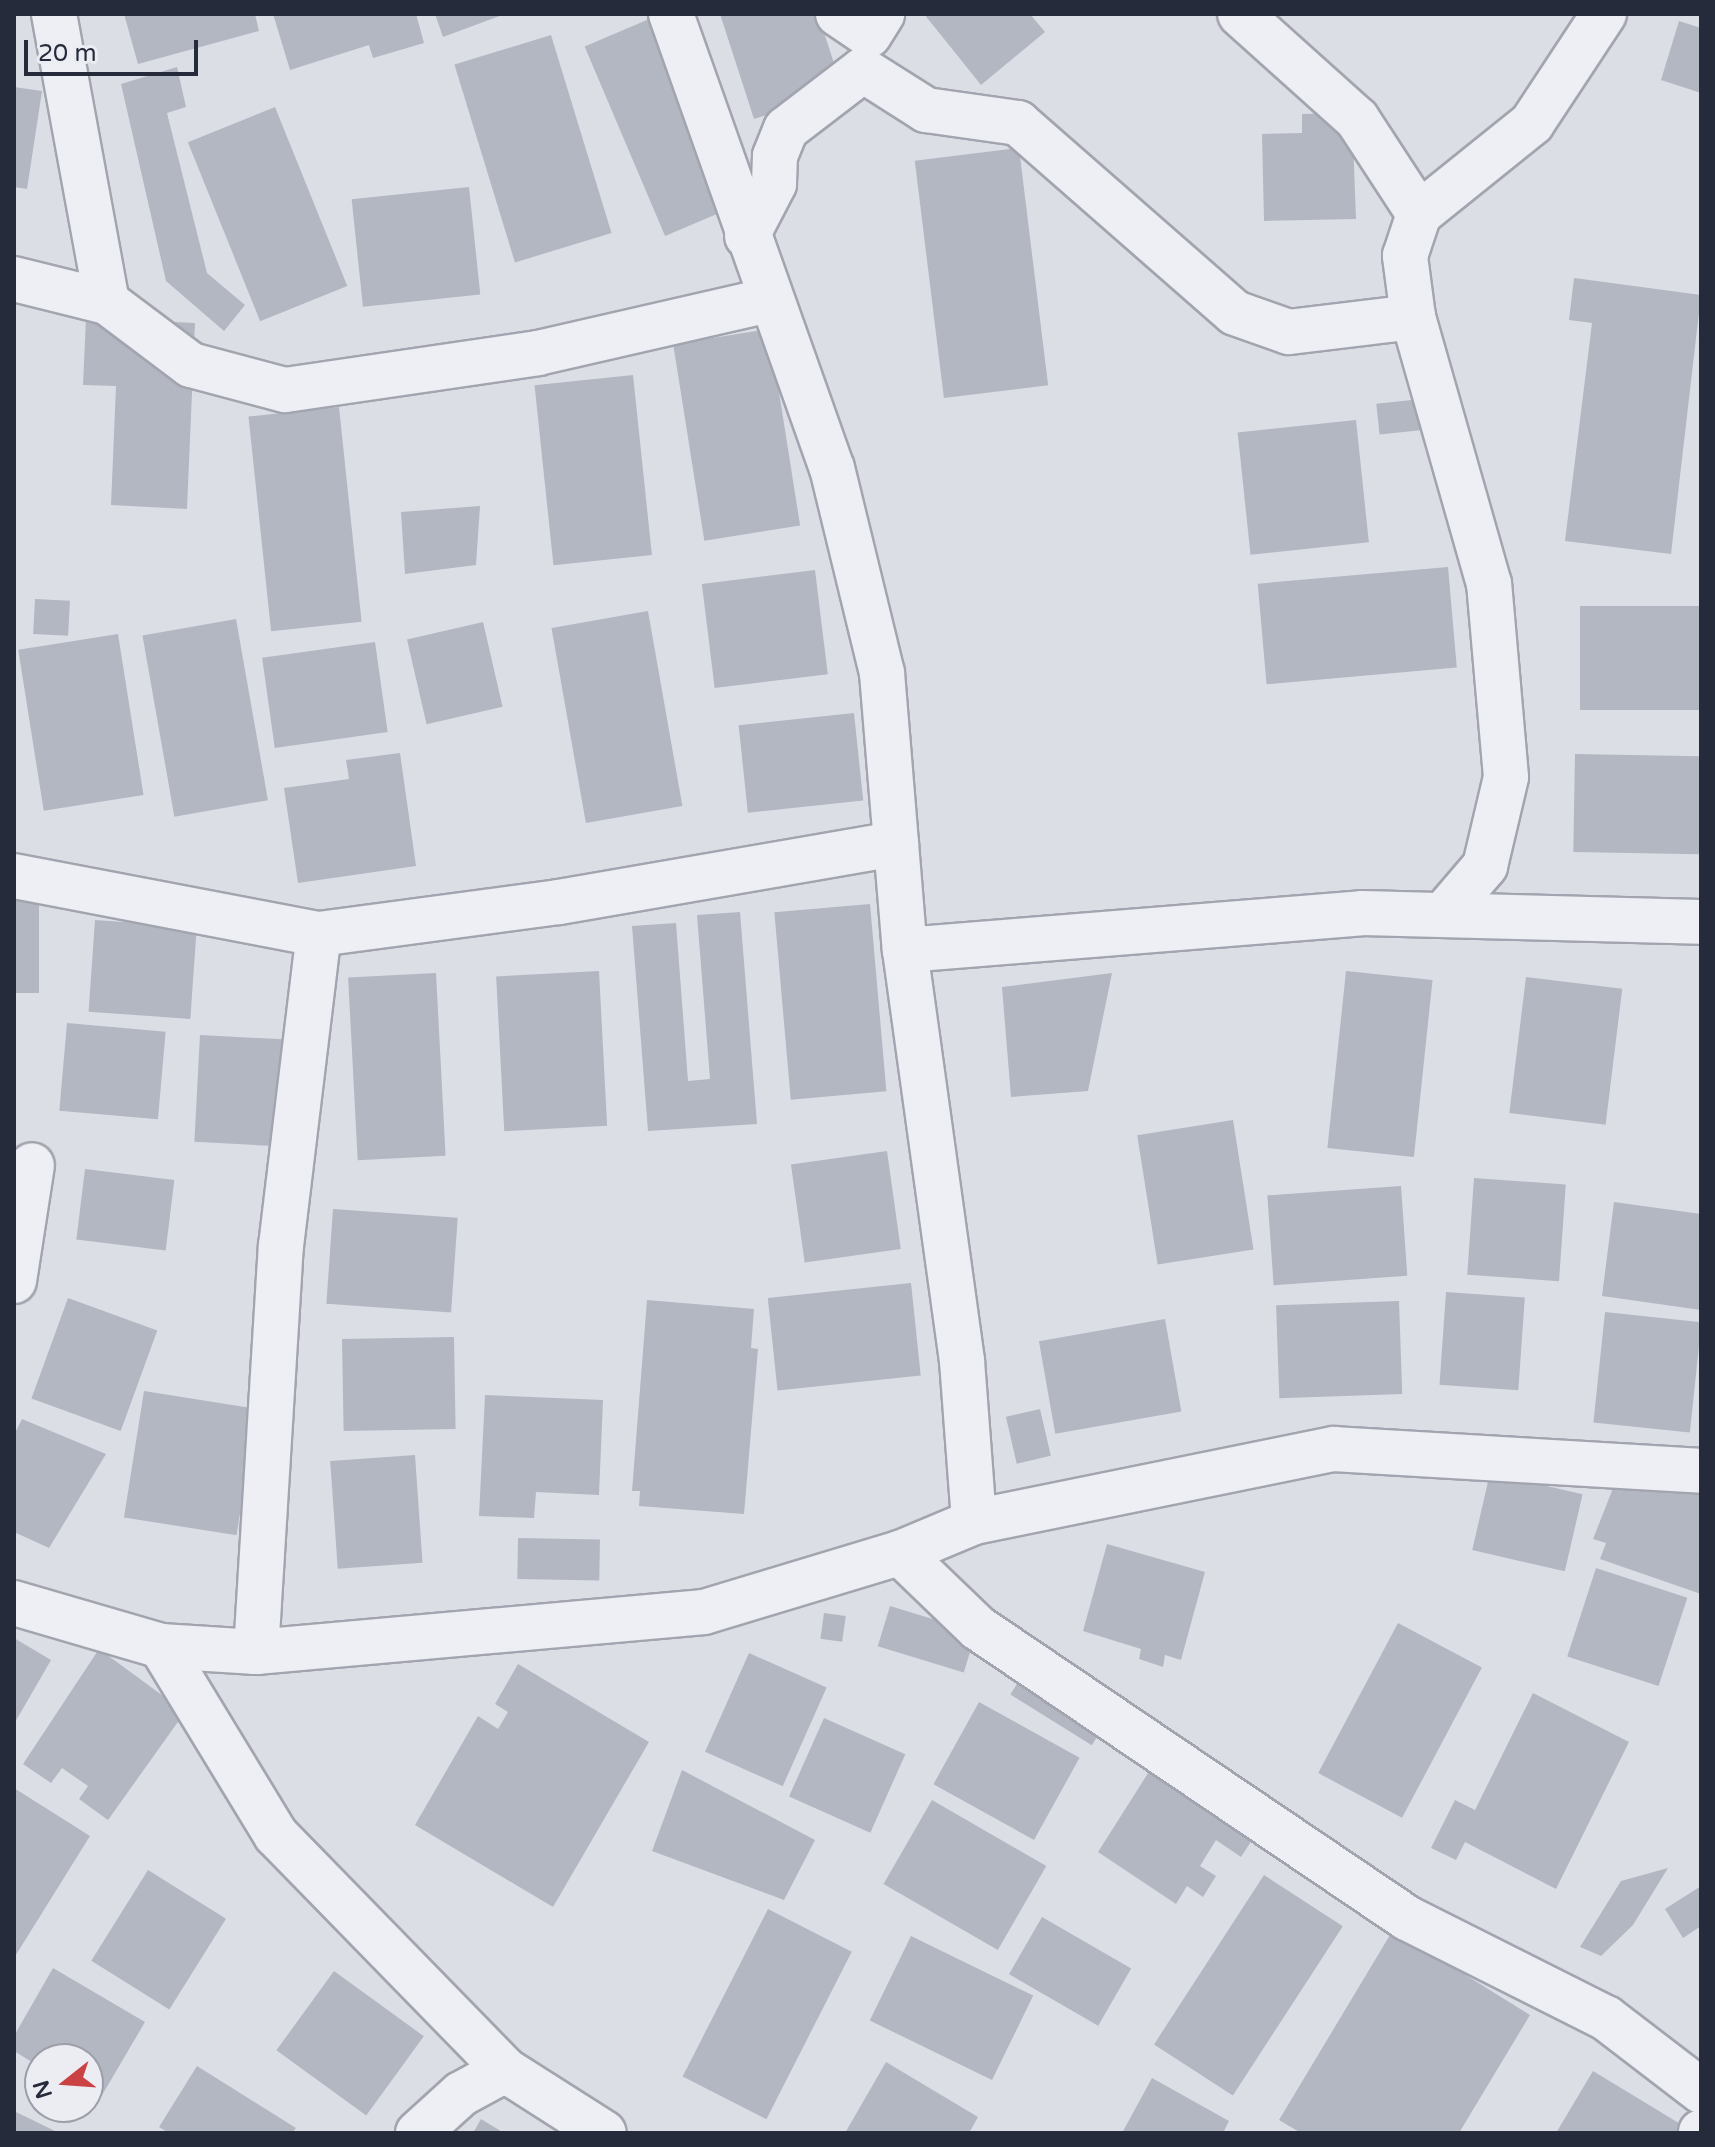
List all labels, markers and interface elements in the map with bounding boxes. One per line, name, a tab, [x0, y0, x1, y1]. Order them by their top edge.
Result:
scale bar	[28, 24, 202, 74]
text: 20 m	[38, 39, 96, 68]
north arrow	[24, 2043, 104, 2123]
text: N	[28, 2077, 58, 2102]

